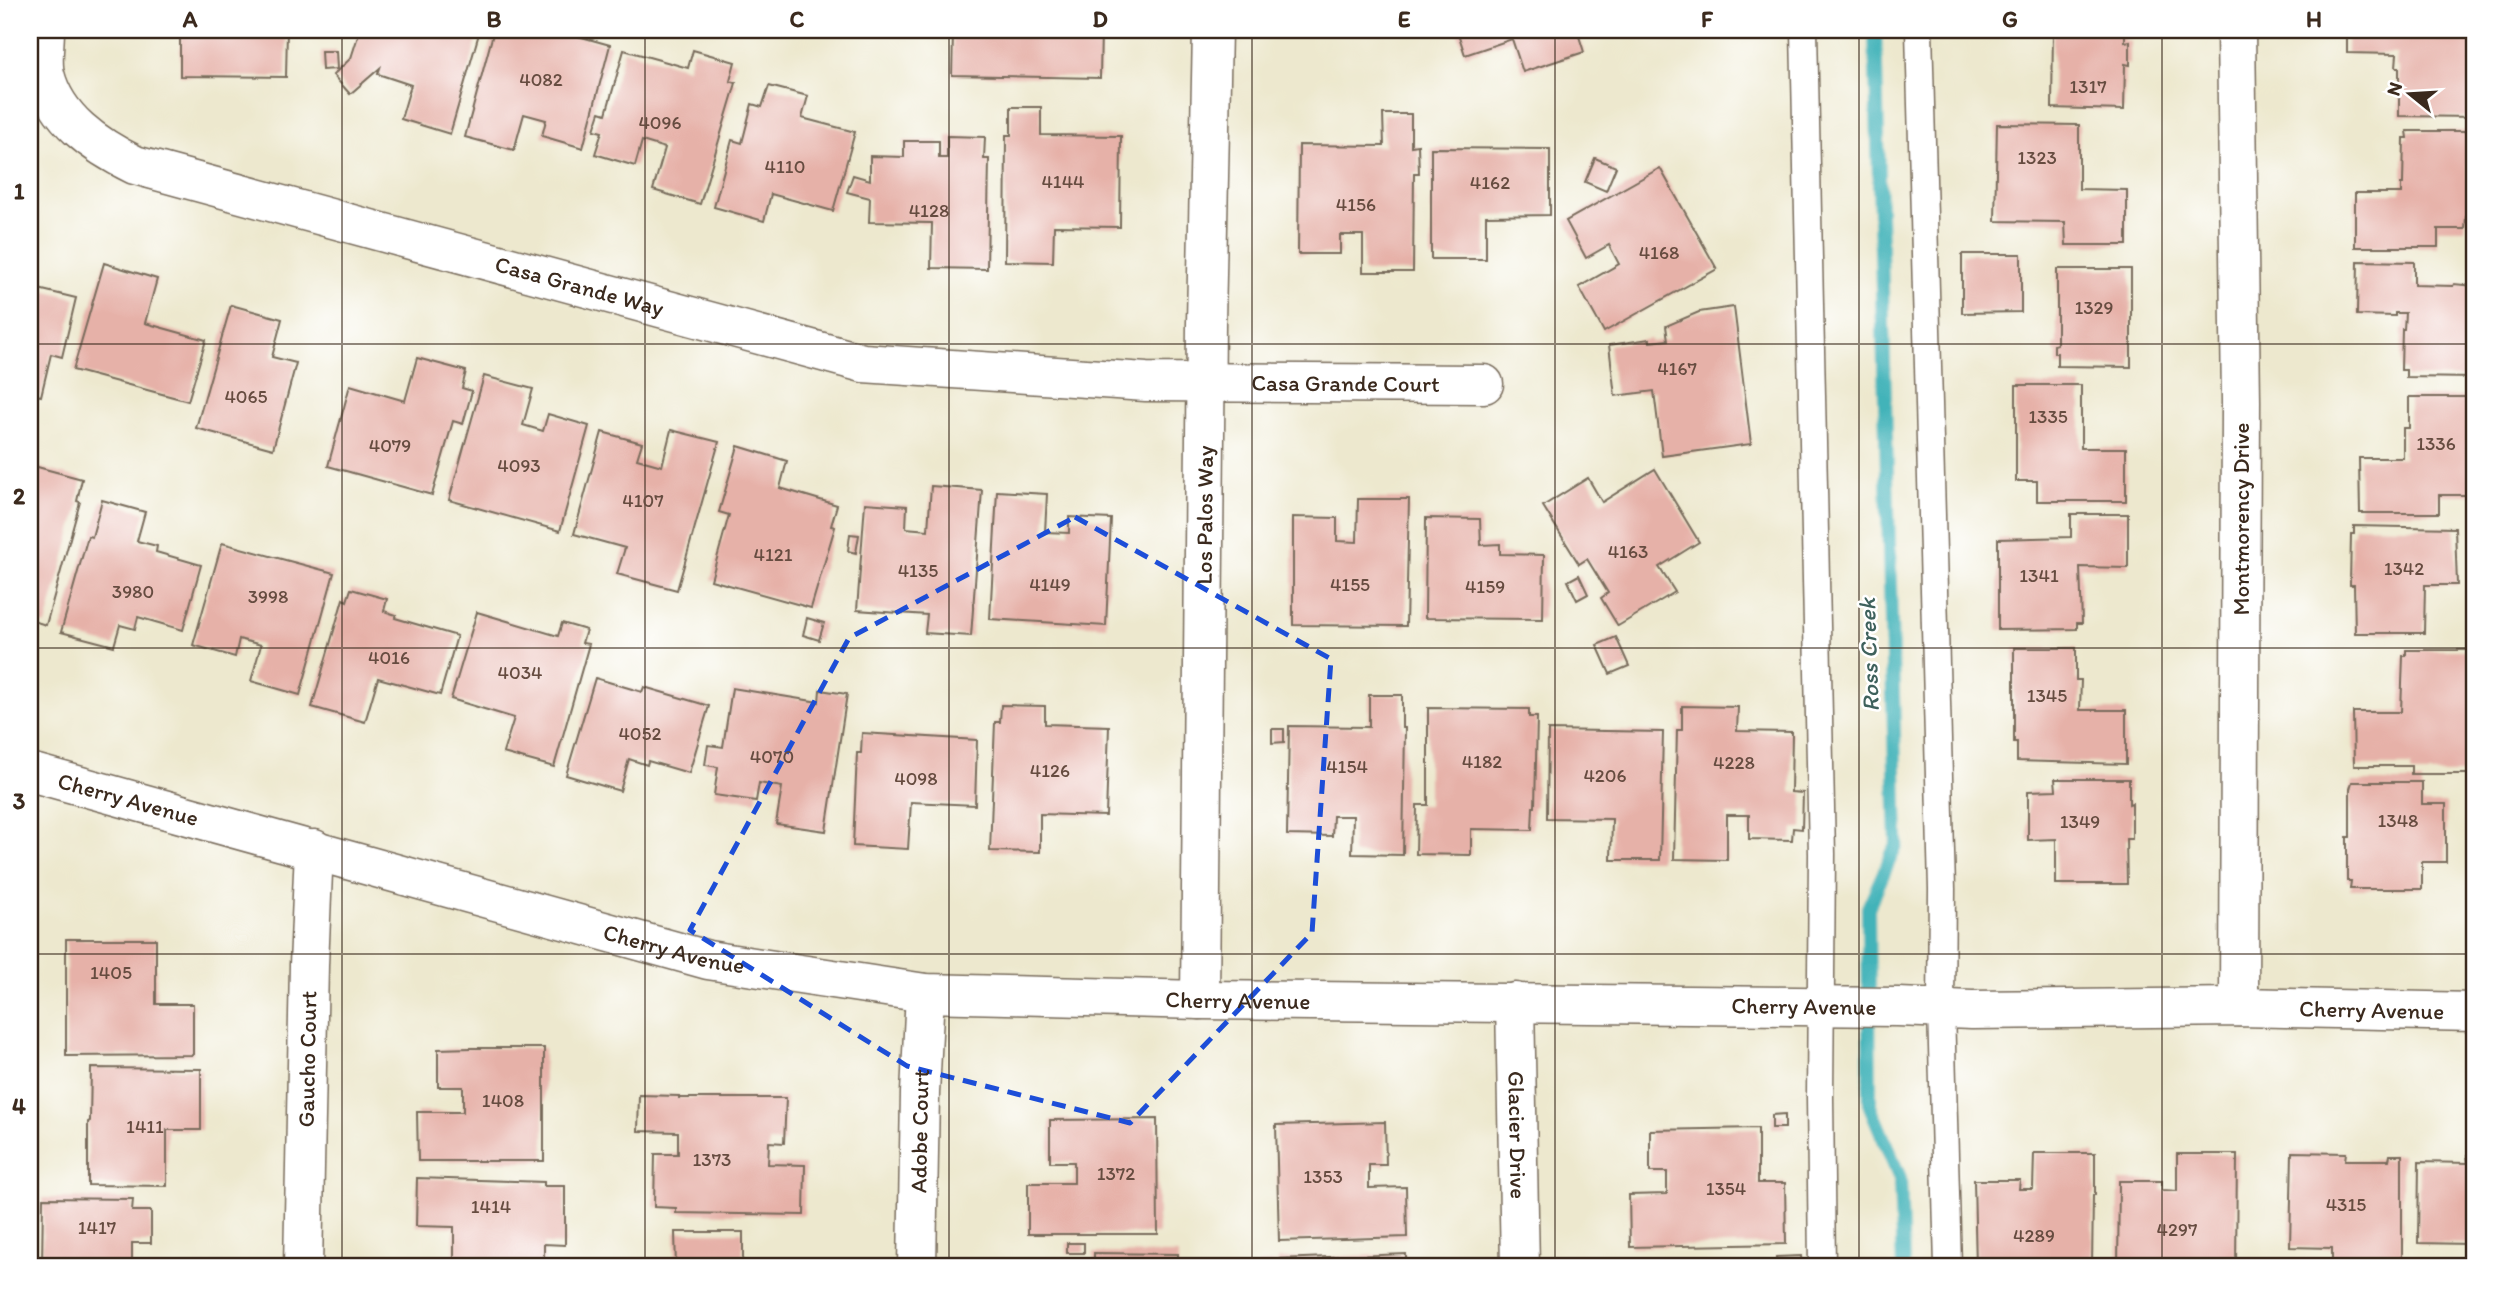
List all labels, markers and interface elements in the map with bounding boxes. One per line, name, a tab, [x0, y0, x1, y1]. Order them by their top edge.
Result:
text: A	[182, 5, 198, 33]
text: B	[487, 5, 502, 33]
text: C	[790, 5, 805, 33]
text: D	[1092, 5, 1108, 33]
text: E	[1398, 5, 1411, 33]
text: F	[1701, 5, 1714, 33]
text: G	[2002, 5, 2018, 33]
text: H	[2306, 5, 2322, 33]
north arrow	[2374, 60, 2444, 130]
house number: 4082	[519, 68, 563, 91]
house number: 1317	[2069, 75, 2107, 98]
text: N	[2381, 79, 2407, 99]
house number: 4096	[638, 111, 682, 134]
house number: 1323	[2017, 146, 2057, 169]
house number: 4110	[765, 155, 805, 178]
house number: 4144	[1041, 170, 1085, 193]
house number: 4162	[1470, 171, 1510, 194]
text: 1	[14, 177, 25, 205]
house number: 4156	[1336, 193, 1376, 216]
house number: 4128	[909, 199, 949, 222]
house number: 4168	[1639, 241, 1679, 264]
street label: Casa Grande Way	[492, 250, 667, 322]
house number: 1329	[2074, 296, 2114, 319]
house number: 4167	[1657, 357, 1697, 380]
street label: Casa Grande Court	[1251, 369, 1440, 398]
house number: 4065	[224, 385, 268, 408]
house number: 1335	[2028, 405, 2068, 428]
street label: Montmorency Drive	[2227, 422, 2255, 616]
house number: 1336	[2416, 432, 2456, 455]
house number: 4079	[369, 434, 411, 457]
street label: Los Palos Way	[1190, 445, 1219, 585]
house number: 4093	[497, 454, 541, 477]
text: 2	[13, 482, 26, 510]
house number: 4107	[622, 489, 664, 512]
house number: 4163	[1608, 540, 1648, 563]
house number: 4121	[753, 543, 793, 566]
house number: 1342	[2384, 557, 2424, 580]
house number: 4135	[898, 559, 938, 582]
house number: 1341	[2019, 564, 2059, 587]
house number: 4149	[1029, 573, 1071, 596]
house number: 4155	[1330, 573, 1370, 596]
house number: 4159	[1465, 575, 1505, 598]
house number: 3980	[112, 580, 154, 603]
house number: 3998	[248, 585, 288, 608]
water label: Ross Creek	[1852, 596, 1885, 712]
house number: 4016	[368, 646, 410, 669]
house number: 4034	[498, 661, 542, 684]
house number: 1345	[2027, 684, 2067, 707]
house number: 4052	[618, 722, 662, 745]
house number: 4070	[750, 745, 794, 768]
house number: 4182	[1462, 750, 1502, 773]
house number: 4228	[1713, 751, 1755, 774]
house number: 4154	[1326, 755, 1368, 778]
house number: 4126	[1030, 759, 1070, 782]
house number: 4206	[1583, 764, 1627, 787]
street label: Cherry Avenue	[55, 766, 202, 832]
house number: 4098	[894, 767, 938, 790]
text: 3	[13, 787, 26, 815]
house number: 1348	[2377, 809, 2419, 832]
house number: 1349	[2060, 810, 2100, 833]
street label: Cherry Avenue	[600, 918, 747, 979]
house number: 1405	[90, 961, 132, 984]
street label: Cherry Avenue	[1165, 985, 1310, 1015]
street label: Gaucho Court	[292, 990, 322, 1128]
street label: Cherry Avenue	[1731, 991, 1876, 1021]
street label: Cherry Avenue	[2299, 994, 2444, 1025]
street label: Adobe Court	[904, 1068, 935, 1193]
street label: Glacier Drive	[1502, 1071, 1533, 1199]
house number: 1408	[482, 1089, 524, 1112]
text: 4	[12, 1092, 26, 1120]
house number: 1411	[126, 1115, 164, 1138]
house number: 1373	[693, 1148, 731, 1171]
house number: 1372	[1097, 1162, 1135, 1185]
house number: 1353	[1303, 1165, 1343, 1188]
house number: 1354	[1706, 1177, 1746, 1200]
house number: 4315	[2326, 1193, 2366, 1216]
house number: 1414	[471, 1195, 511, 1218]
house number: 1417	[78, 1216, 116, 1239]
house number: 4297	[2157, 1218, 2197, 1241]
house number: 4289	[2013, 1224, 2055, 1247]

